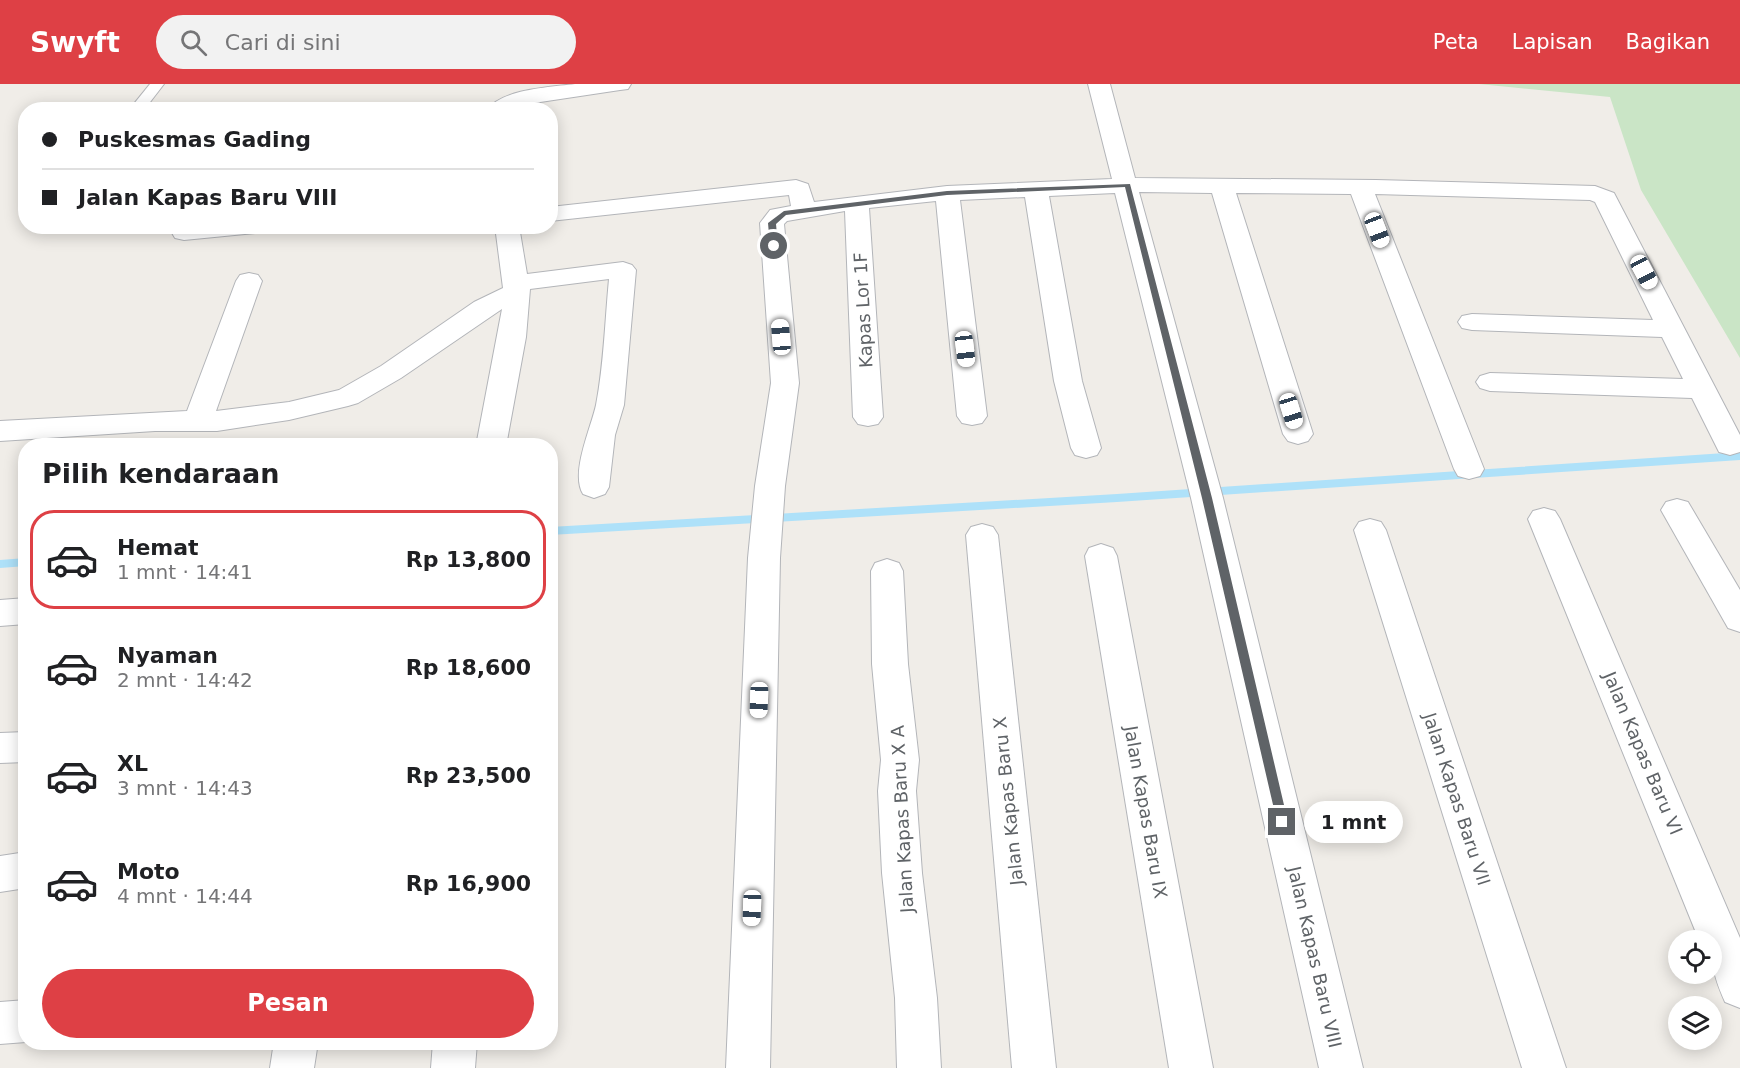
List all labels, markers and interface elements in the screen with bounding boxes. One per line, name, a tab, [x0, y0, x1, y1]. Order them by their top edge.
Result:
search box	[156, 15, 576, 69]
text: Swyft	[30, 26, 120, 59]
icon: search	[177, 26, 210, 59]
text: Cari di sini	[225, 30, 341, 55]
text: Peta	[1433, 30, 1479, 54]
text: Lapisan	[1512, 30, 1593, 54]
text: Bagikan	[1626, 30, 1710, 54]
text: Puskesmas Gading	[78, 127, 311, 152]
text: Jalan Kapas Baru VIII	[78, 185, 337, 210]
car	[1362, 210, 1392, 250]
route start	[760, 232, 787, 259]
street label: Kapas Lor 1F	[849, 252, 877, 368]
car	[1628, 252, 1660, 292]
car	[770, 318, 792, 356]
car	[954, 330, 976, 368]
car	[1277, 391, 1305, 431]
text: Pilih kendaraan	[42, 458, 279, 489]
icon: car	[45, 533, 99, 587]
text: Hemat	[117, 535, 199, 560]
text: Rp 13,800	[406, 547, 531, 572]
text: 1 mnt · 14:41	[117, 560, 253, 584]
icon: car	[45, 641, 99, 695]
text: Nyaman	[117, 643, 218, 668]
text: Rp 18,600	[406, 655, 531, 680]
street label: Jalan Kapas Baru VI	[1599, 667, 1687, 838]
text: 2 mnt · 14:42	[117, 668, 253, 692]
car	[749, 682, 769, 718]
street label: Jalan Kapas Baru VII	[1419, 709, 1495, 888]
street label: Jalan Kapas Baru X	[989, 715, 1027, 888]
street label: Jalan Kapas Baru IX	[1120, 723, 1172, 900]
street label: Jalan Kapas Baru X A	[887, 724, 917, 914]
icon: car	[45, 749, 99, 803]
text: XL	[117, 751, 148, 776]
text: Rp 23,500	[406, 763, 531, 788]
text: 3 mnt · 14:43	[117, 776, 253, 800]
callout: 1 mnt	[1303, 801, 1402, 843]
route end	[1268, 808, 1295, 835]
text: 1 mnt	[1321, 810, 1386, 834]
icon: car	[45, 857, 99, 911]
text: Moto	[117, 859, 180, 884]
street label: Jalan Kapas Baru VIII	[1284, 863, 1346, 1050]
text: Rp 16,900	[406, 871, 531, 896]
text: 4 mnt · 14:44	[117, 884, 253, 908]
car	[742, 890, 762, 926]
map controls	[1668, 930, 1722, 1050]
button: locate	[1668, 930, 1722, 984]
button: Pesan	[42, 969, 534, 1038]
button: layers	[1668, 996, 1722, 1050]

